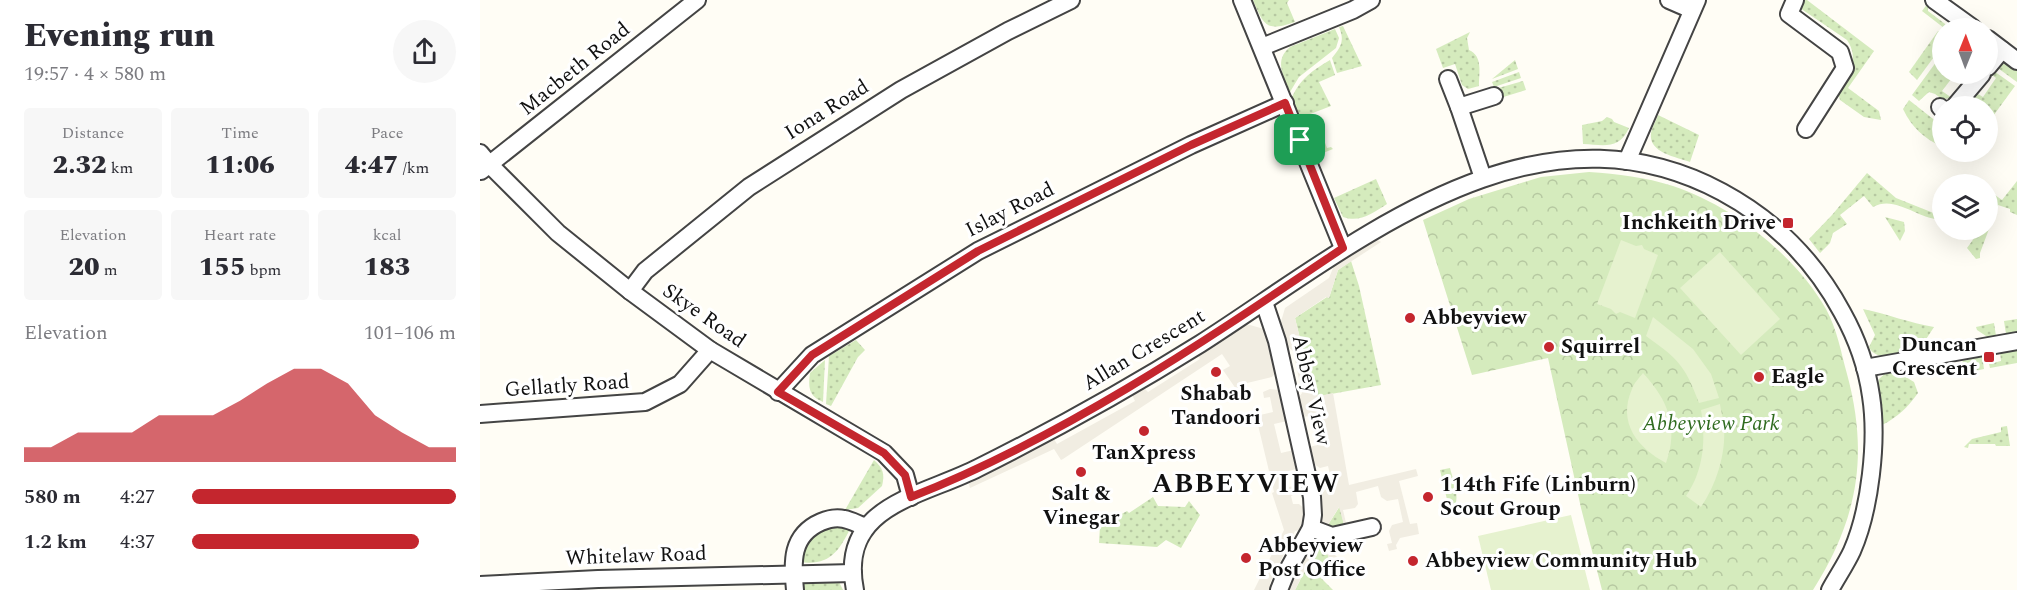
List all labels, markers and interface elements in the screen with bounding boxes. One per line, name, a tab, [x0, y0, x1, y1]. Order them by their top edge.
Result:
text: Evening run	[24, 11, 215, 61]
street label: Macbeth Road	[513, 14, 637, 124]
north arrow	[1932, 18, 1998, 84]
map controls	[1932, 18, 1998, 240]
button: share	[393, 20, 456, 83]
text: 19:57 · 4 × 580 m	[24, 59, 166, 89]
street label: Iona Road	[778, 71, 876, 149]
button: locate	[1932, 96, 1998, 162]
pin	[1274, 114, 1325, 165]
text: Distance	[62, 121, 124, 145]
text: Time	[221, 121, 259, 145]
text: Pace	[370, 121, 404, 145]
icon: arrive	[1283, 123, 1316, 156]
text: 2.32	[53, 145, 107, 185]
text: 11:06	[205, 145, 275, 185]
text: 4:47	[345, 145, 399, 185]
text: km	[107, 156, 133, 180]
text: /km	[399, 156, 429, 180]
street label: Islay Road	[960, 174, 1060, 246]
button: layers	[1932, 174, 1998, 240]
place label: Inchkeith Drive	[1622, 207, 1776, 239]
marker: Inchkeith Drive	[1781, 216, 1795, 230]
text: Elevation	[59, 223, 127, 247]
text: Heart rate	[204, 223, 276, 247]
text: kcal	[373, 223, 401, 247]
text: 20	[69, 247, 100, 287]
text: 155	[199, 247, 246, 287]
text: 183	[364, 247, 410, 287]
text: m	[100, 258, 117, 282]
text: bpm	[246, 258, 281, 282]
street label: Skye Road	[656, 275, 752, 357]
street label: Allan Crescent	[1076, 301, 1212, 399]
place label: Abbeyview	[1422, 302, 1528, 334]
marker: Abbeyview	[1403, 311, 1417, 325]
text: Elevation	[24, 318, 108, 348]
text: 101–106 m	[364, 318, 456, 348]
place label: Duncan Crescent	[1892, 329, 1977, 385]
place label: Squirrel	[1561, 331, 1640, 363]
street label: Abbey View	[1283, 332, 1340, 450]
marker: Squirrel	[1542, 340, 1556, 354]
marker: Duncan Crescent	[1982, 350, 1996, 364]
place label: Eagle	[1771, 361, 1825, 393]
marker: Shabab Tandoori	[1209, 365, 1223, 379]
street label: Gellatly Road	[503, 366, 631, 406]
marker: Eagle	[1752, 370, 1766, 384]
place label: Shabab Tandoori	[1171, 378, 1261, 434]
park label: Abbeyview Park	[1641, 408, 1780, 440]
marker: TanXpress	[1137, 424, 1151, 438]
place label: TanXpress	[1092, 437, 1196, 469]
district label: ABBEYVIEW	[1152, 463, 1340, 505]
marker: Salt & Vinegar	[1074, 465, 1088, 479]
place label: 114th Fife (Linburn) Scout Group	[1440, 469, 1636, 525]
place label: Salt & Vinegar	[1042, 478, 1120, 534]
text: 580 m	[24, 482, 81, 512]
text: 4:27	[120, 482, 155, 512]
marker: 114th Fife (Linburn) Scout Group	[1421, 490, 1435, 504]
text: 1.2 km	[24, 527, 87, 557]
text: 4:37	[120, 527, 155, 557]
place label: Abbeyview Post Office	[1258, 530, 1366, 586]
street label: Whitelaw Road	[565, 538, 707, 574]
place label: Abbeyview Community Hub	[1425, 545, 1697, 577]
marker: Abbeyview Post Office	[1239, 551, 1253, 565]
marker: Abbeyview Community Hub	[1406, 554, 1420, 568]

